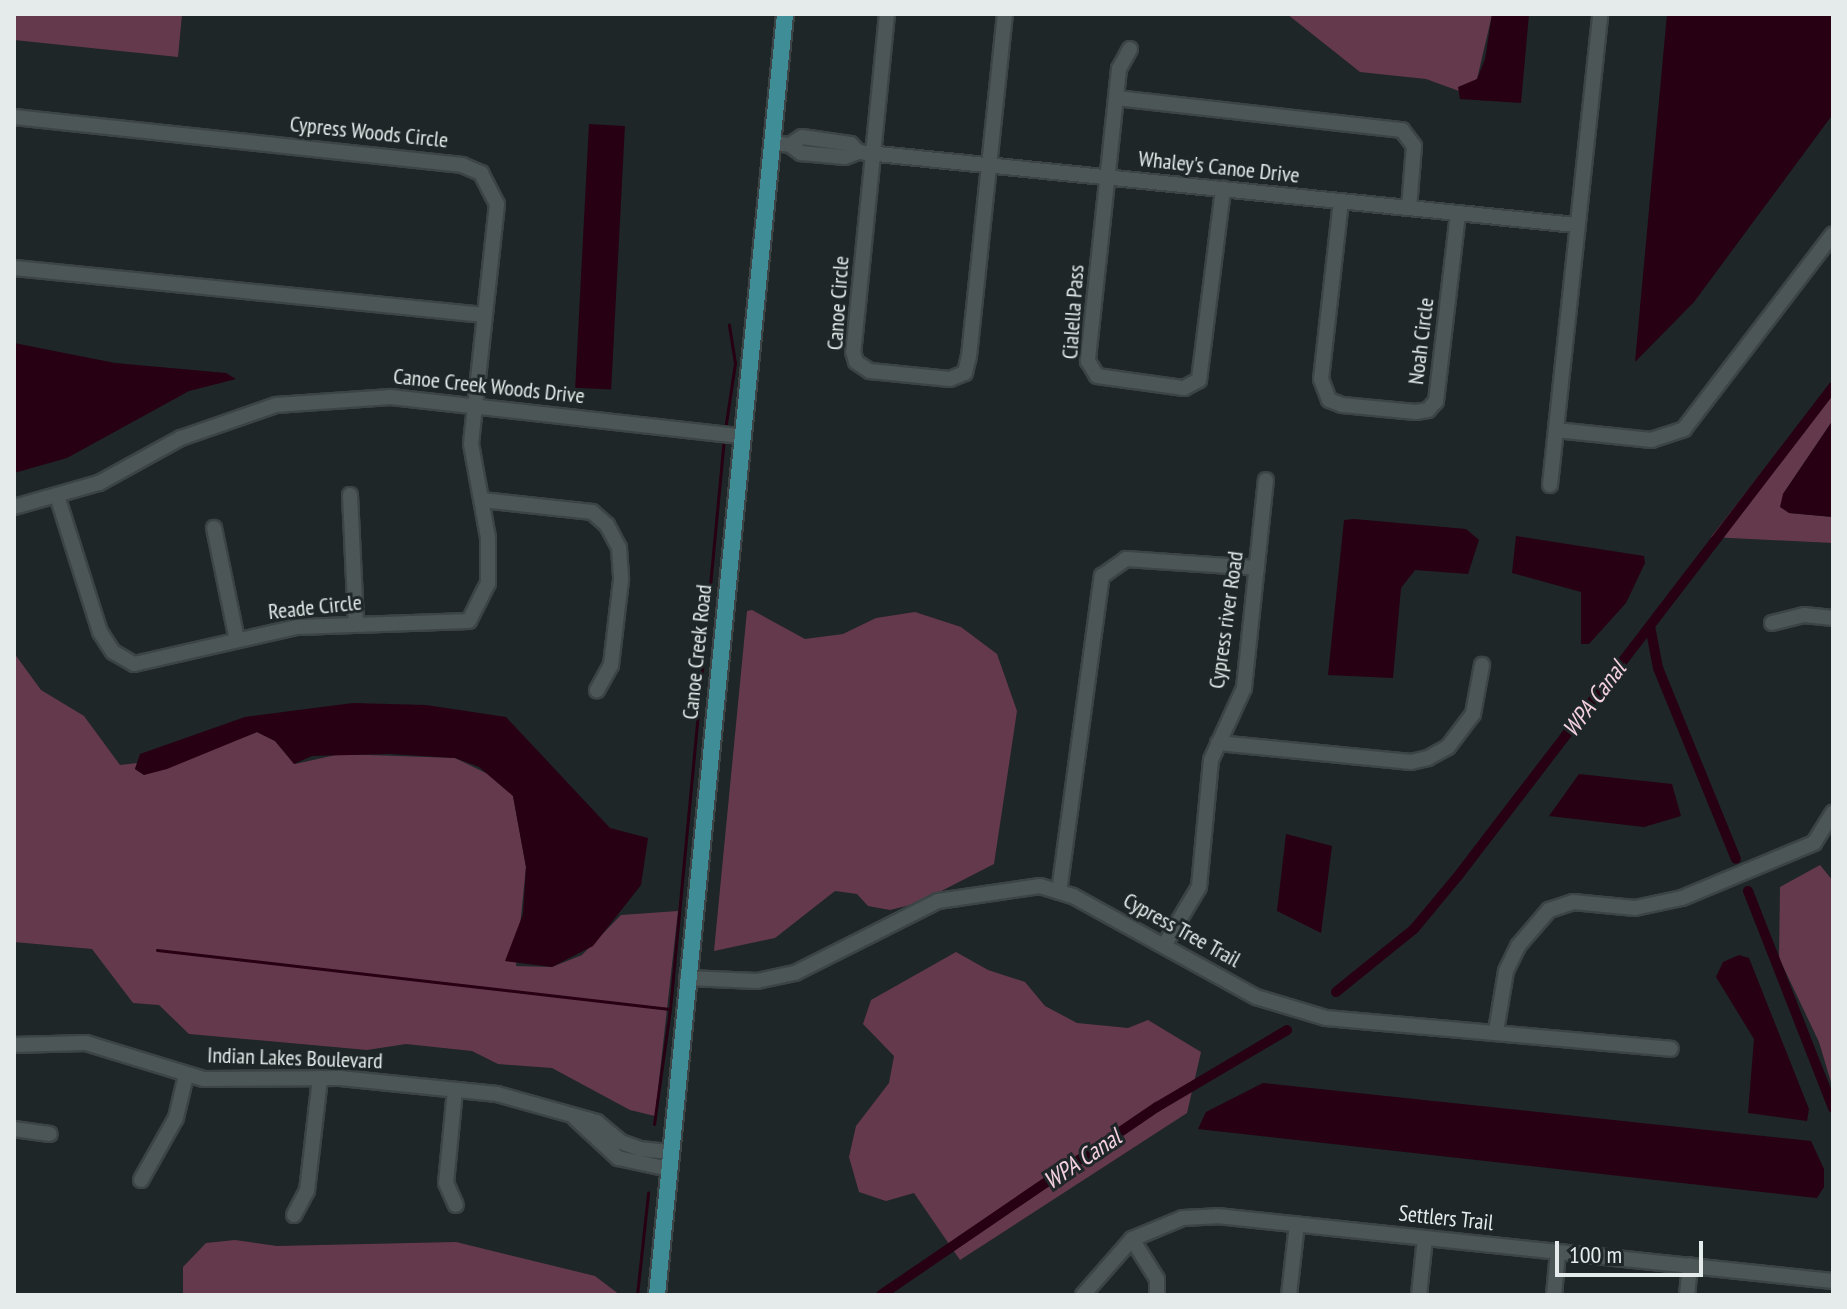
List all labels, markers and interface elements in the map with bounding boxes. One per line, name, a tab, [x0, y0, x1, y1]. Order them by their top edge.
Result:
street label: Cypress Woods Circle	[288, 111, 450, 153]
street label: Whaley's Canoe Drive	[1137, 145, 1301, 189]
street label: Canoe Circle	[822, 255, 854, 351]
street label: Cialella Pass	[1057, 264, 1089, 360]
street label: Noah Circle	[1403, 296, 1439, 386]
street label: Canoe Creek Woods Drive	[392, 363, 586, 409]
street label: Cypress river Road	[1203, 550, 1249, 690]
street label: Canoe Creek Road	[677, 583, 717, 721]
street label: Reade Circle	[267, 589, 363, 625]
water label: WPA Canal	[1556, 655, 1632, 743]
street label: Cypress Tree Trail	[1118, 887, 1246, 973]
street label: Indian Lakes Boulevard	[207, 1042, 383, 1074]
water label: WPA Canal	[1037, 1122, 1127, 1196]
street label: Settlers Trail	[1397, 1200, 1495, 1236]
scale bar	[1559, 1225, 1707, 1275]
text: 100 m	[1569, 1239, 1622, 1270]

